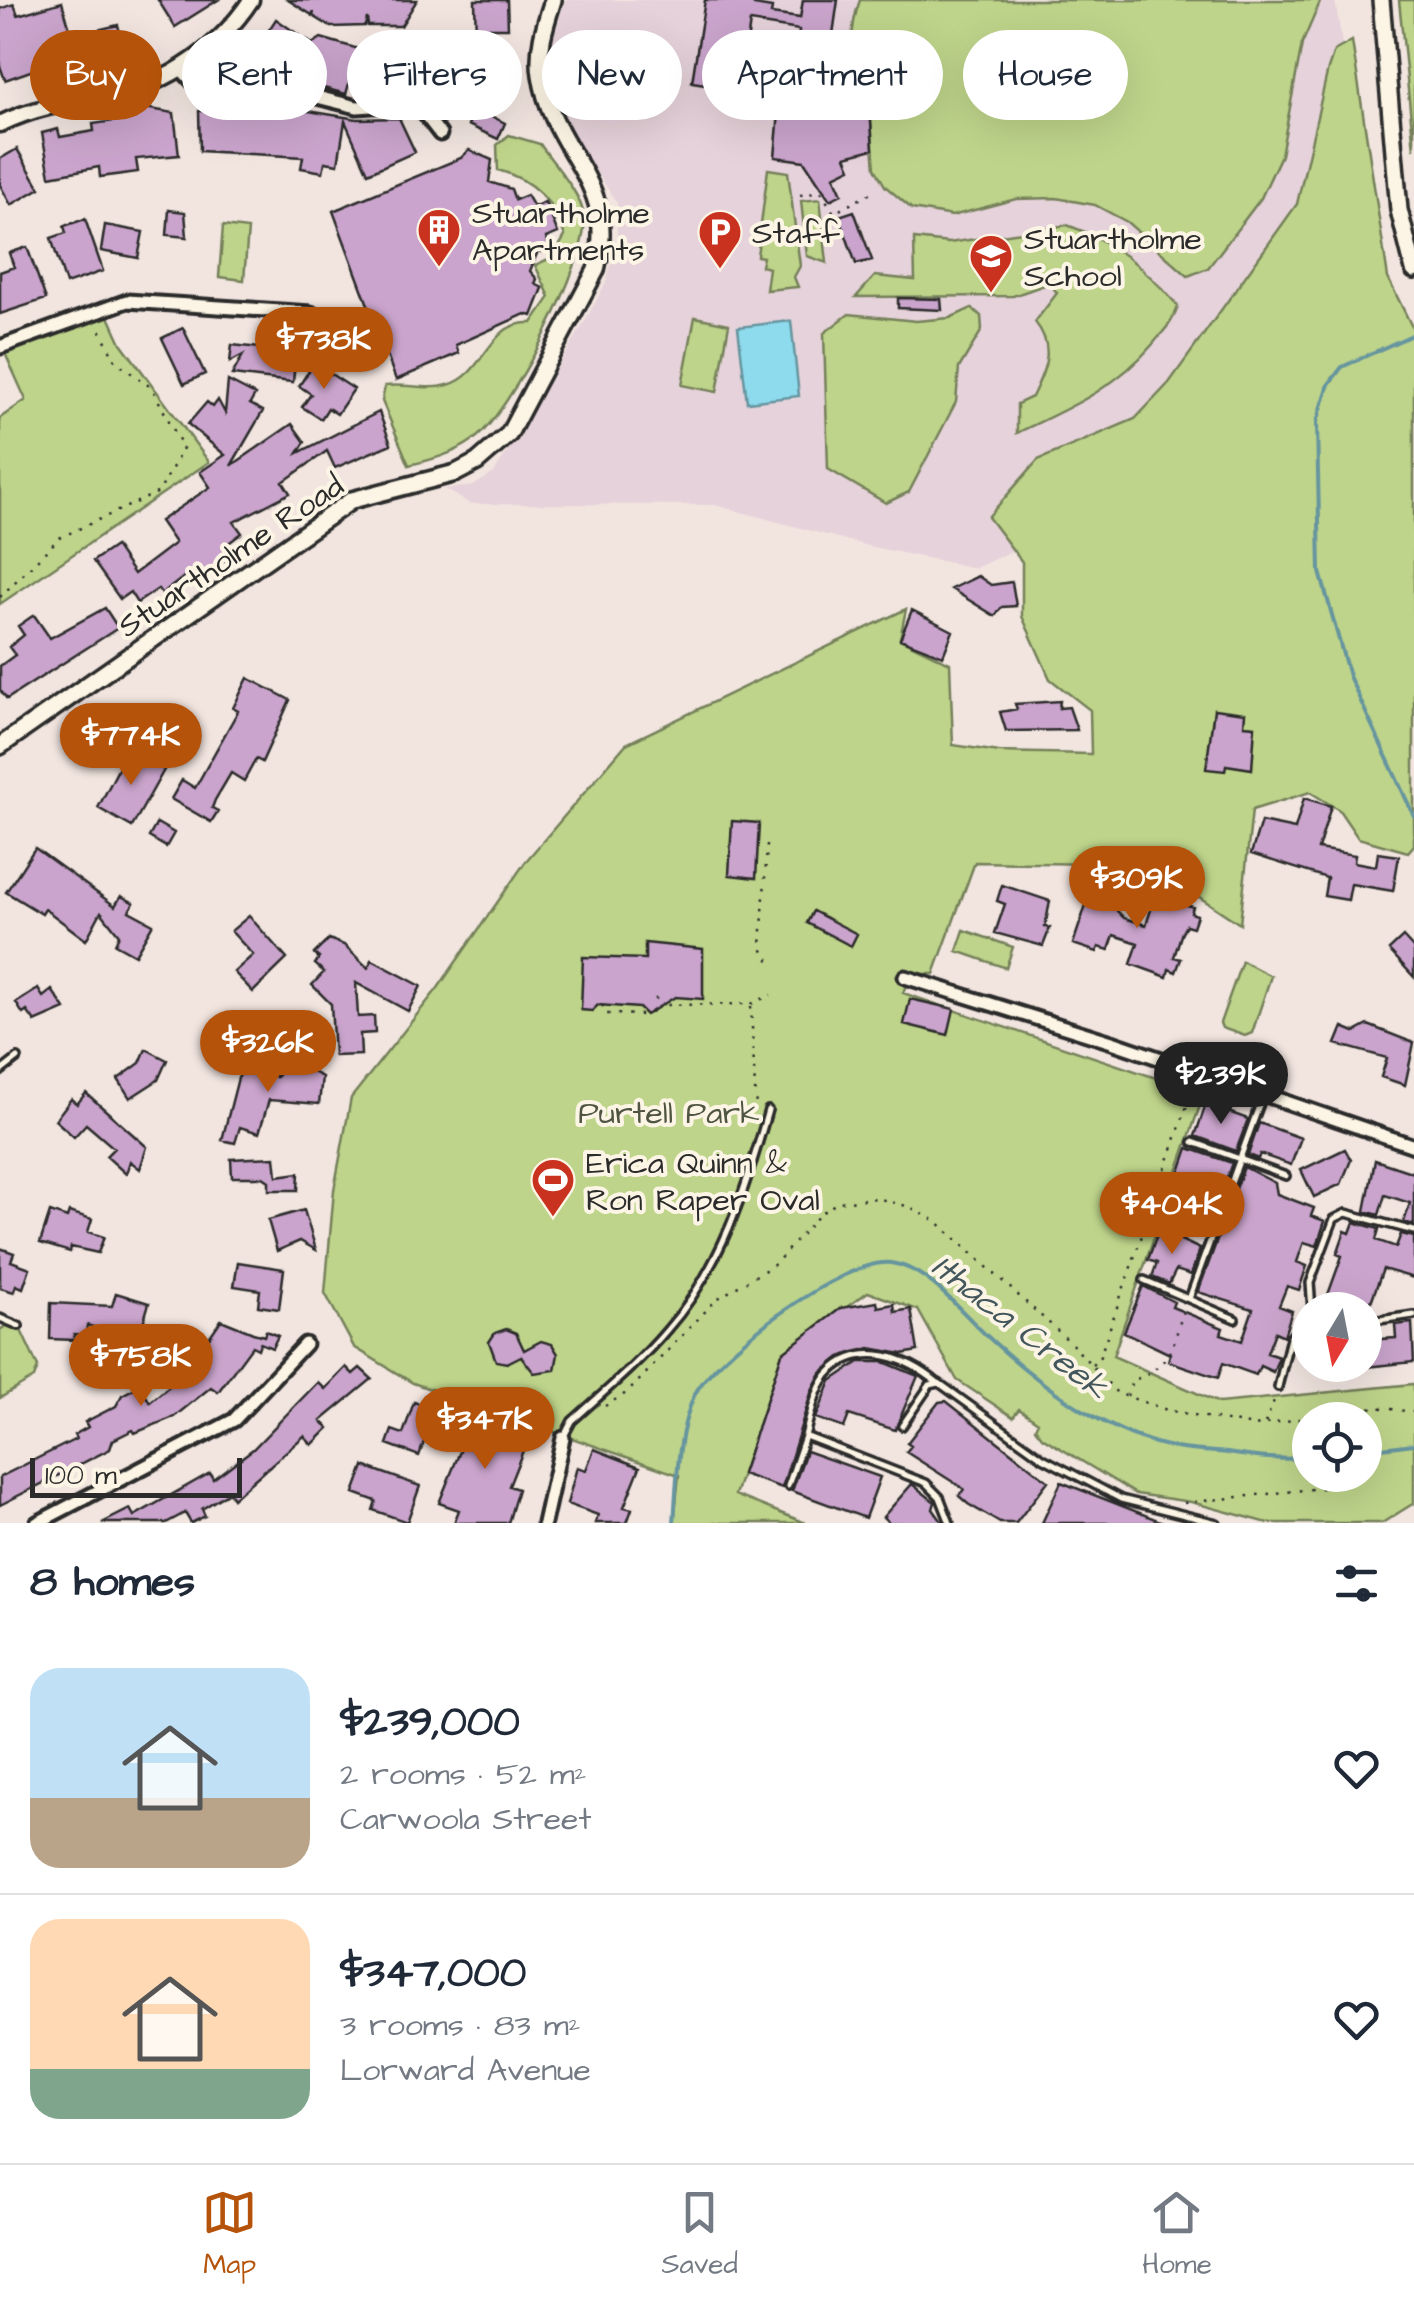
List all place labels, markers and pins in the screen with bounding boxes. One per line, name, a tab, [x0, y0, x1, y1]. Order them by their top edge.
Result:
place label: Stuartholme Apartments	[472, 191, 650, 273]
building icon: Stuartholme Apartments	[416, 207, 462, 268]
parking icon: Staff	[697, 209, 743, 270]
place label: Staff	[752, 211, 840, 256]
place label: Stuartholme School	[1024, 217, 1202, 299]
school or university icon: Stuartholme School	[968, 233, 1014, 294]
pin: $738K	[254, 307, 394, 392]
pin: $774K	[61, 703, 201, 788]
pin: $309K	[1067, 846, 1207, 931]
pin: $326K	[198, 1010, 338, 1095]
pin: $239K	[1151, 1042, 1291, 1127]
place label: Erica Quinn & Ron Raper Oval	[586, 1141, 820, 1223]
sports icon: Erica Quinn & Ron Raper Oval	[530, 1157, 576, 1218]
pin: $404K	[1102, 1172, 1242, 1257]
pin: $758K	[71, 1324, 211, 1409]
pin: $347K	[415, 1387, 555, 1472]

